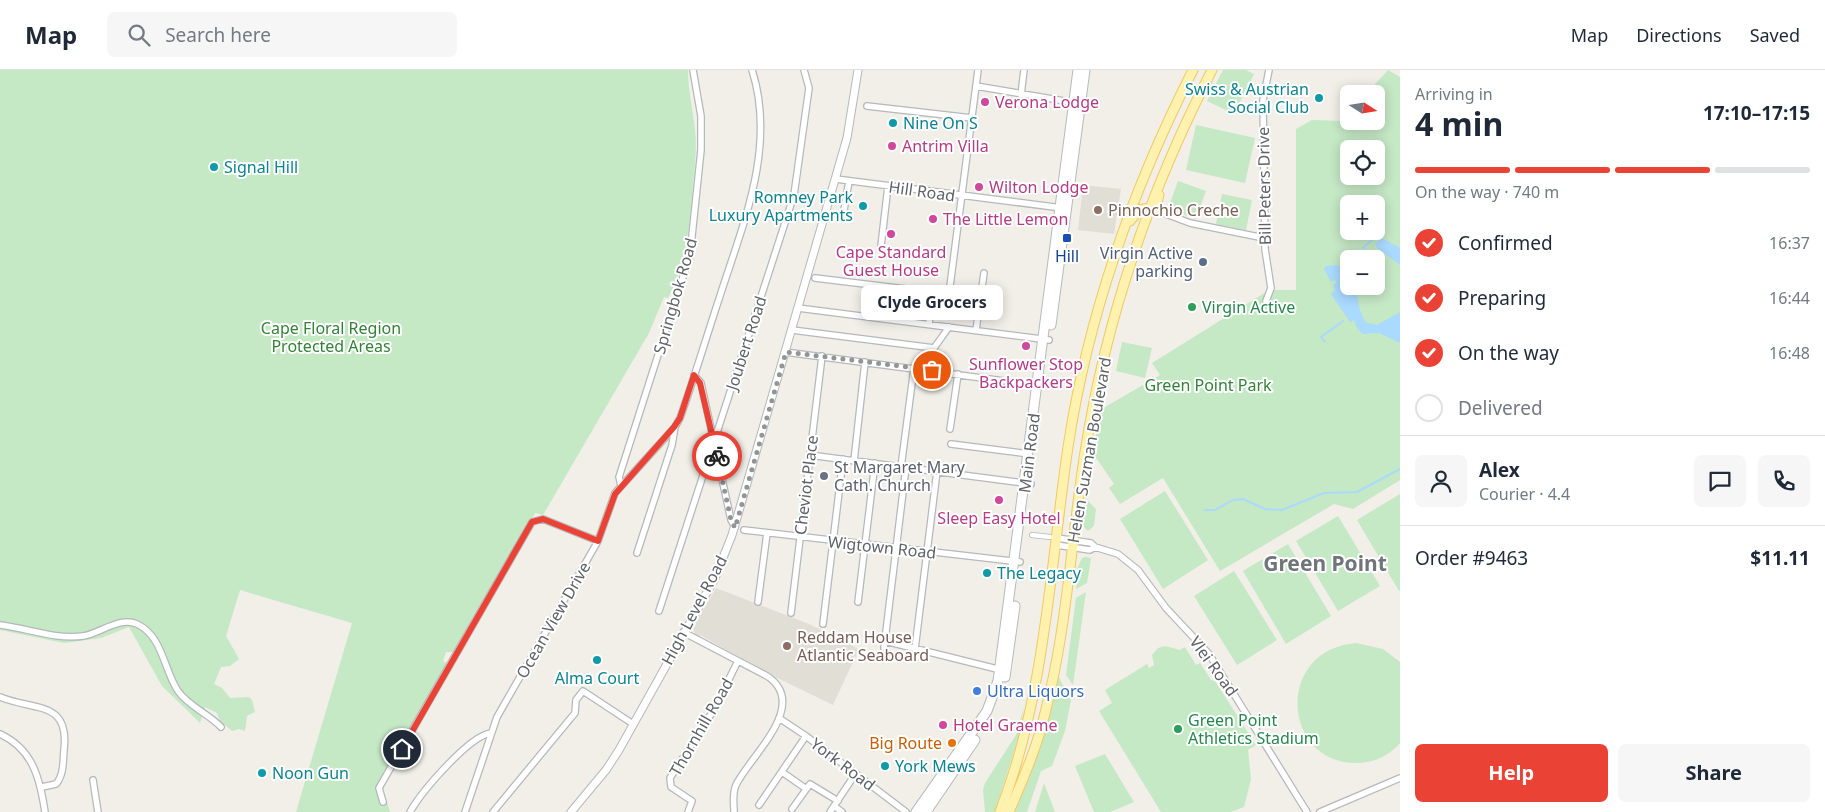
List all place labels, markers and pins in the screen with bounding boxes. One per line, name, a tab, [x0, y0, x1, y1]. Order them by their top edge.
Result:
place label: Swiss & Austrian Social Club	[1185, 78, 1309, 118]
place label: Verona Lodge	[995, 91, 1099, 113]
marker: Swiss & Austrian Social Club	[1313, 92, 1325, 104]
marker: Verona Lodge	[979, 96, 991, 108]
place label: Nine On S	[903, 112, 978, 134]
marker: Nine On S	[887, 117, 899, 129]
place label: Antrim Villa	[902, 135, 989, 157]
marker: Antrim Villa	[886, 140, 898, 152]
place label: Signal Hill	[224, 156, 298, 178]
marker: Signal Hill	[208, 161, 220, 173]
place label: Wilton Lodge	[989, 176, 1088, 198]
marker: Wilton Lodge	[973, 181, 985, 193]
place label: Romney Park Luxury Apartments	[709, 186, 853, 226]
place label: Pinnochio Creche	[1108, 199, 1239, 221]
marker: Romney Park Luxury Apartments	[857, 200, 869, 212]
marker: Pinnochio Creche	[1092, 204, 1104, 216]
place label: The Little Lemon	[943, 208, 1068, 230]
marker: The Little Lemon	[927, 213, 939, 225]
marker: Cape Standard Guest House	[885, 228, 897, 240]
marker: Hill	[1061, 232, 1073, 244]
place label: Cape Standard Guest House	[836, 241, 946, 281]
place label: Virgin Active parking	[1100, 242, 1193, 282]
place label: Hill	[1055, 245, 1079, 267]
marker: Virgin Active parking	[1197, 256, 1209, 268]
callout: Clyde Grocers	[861, 285, 1003, 320]
place label: Virgin Active	[1202, 296, 1295, 318]
marker: Virgin Active	[1186, 301, 1198, 313]
marker: Sunflower Stop Backpackers	[1020, 340, 1032, 352]
pin	[911, 349, 953, 391]
place label: Sunflower Stop Backpackers	[969, 353, 1083, 393]
place label: St Margaret Mary Cath. Church	[834, 456, 966, 496]
marker: St Margaret Mary Cath. Church	[818, 470, 830, 482]
marker: Sleep Easy Hotel	[993, 494, 1005, 506]
place label: Sleep Easy Hotel	[937, 507, 1061, 529]
place label: The Legacy	[997, 562, 1082, 584]
marker: The Legacy	[981, 567, 993, 579]
place label: Reddam House Atlantic Seaboard	[797, 626, 929, 666]
marker: Reddam House Atlantic Seaboard	[781, 640, 793, 652]
marker: Alma Court	[591, 654, 603, 666]
place label: Alma Court	[555, 667, 639, 689]
place label: Ultra Liquors	[987, 680, 1084, 702]
marker: Ultra Liquors	[971, 685, 983, 697]
place label: Green Point Athletics Stadium	[1188, 709, 1319, 749]
place label: Hotel Graeme	[953, 714, 1058, 736]
marker: Hotel Graeme	[937, 719, 949, 731]
marker: Green Point Athletics Stadium	[1172, 723, 1184, 735]
pin	[381, 728, 423, 770]
place label: Big Route	[869, 732, 942, 754]
marker: Big Route	[946, 737, 958, 749]
place label: York Mews	[895, 755, 976, 777]
marker: York Mews	[879, 760, 891, 772]
place label: Noon Gun	[272, 762, 349, 784]
marker: Noon Gun	[256, 767, 268, 779]

